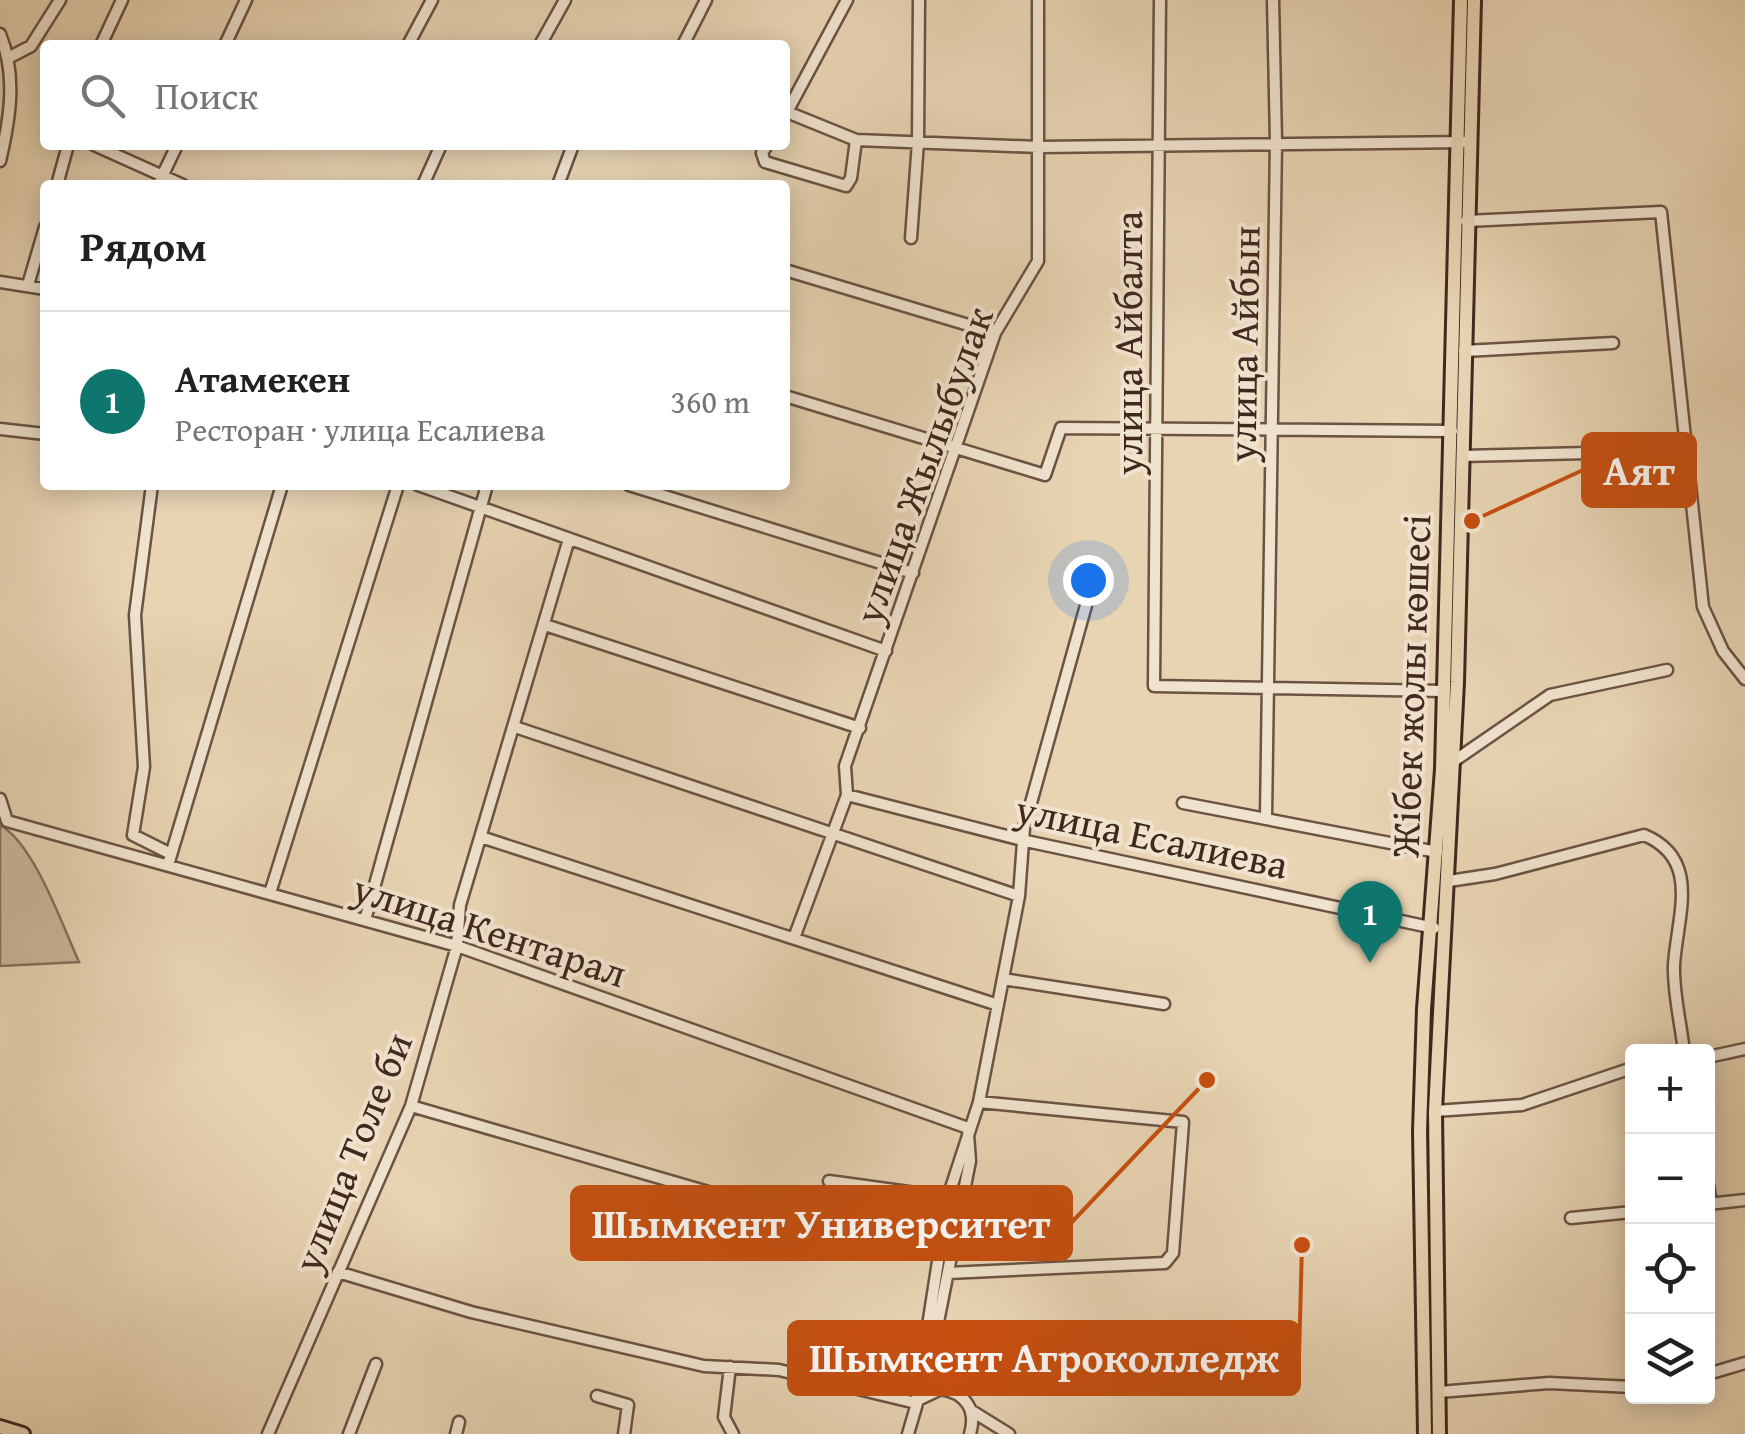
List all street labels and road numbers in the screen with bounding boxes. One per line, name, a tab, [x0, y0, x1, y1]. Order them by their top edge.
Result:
street label: улица Айбалта	[1098, 211, 1157, 476]
street label: улица Айбын	[1211, 225, 1275, 464]
street label: улица Жылыбулак	[838, 298, 1008, 633]
street label: Жібек жолы көшесі	[1374, 513, 1445, 860]
street label: улица Есалиева	[1009, 778, 1294, 894]
street label: улица Кентарал	[345, 858, 634, 1002]
street label: улица Толе би	[277, 1023, 427, 1281]

